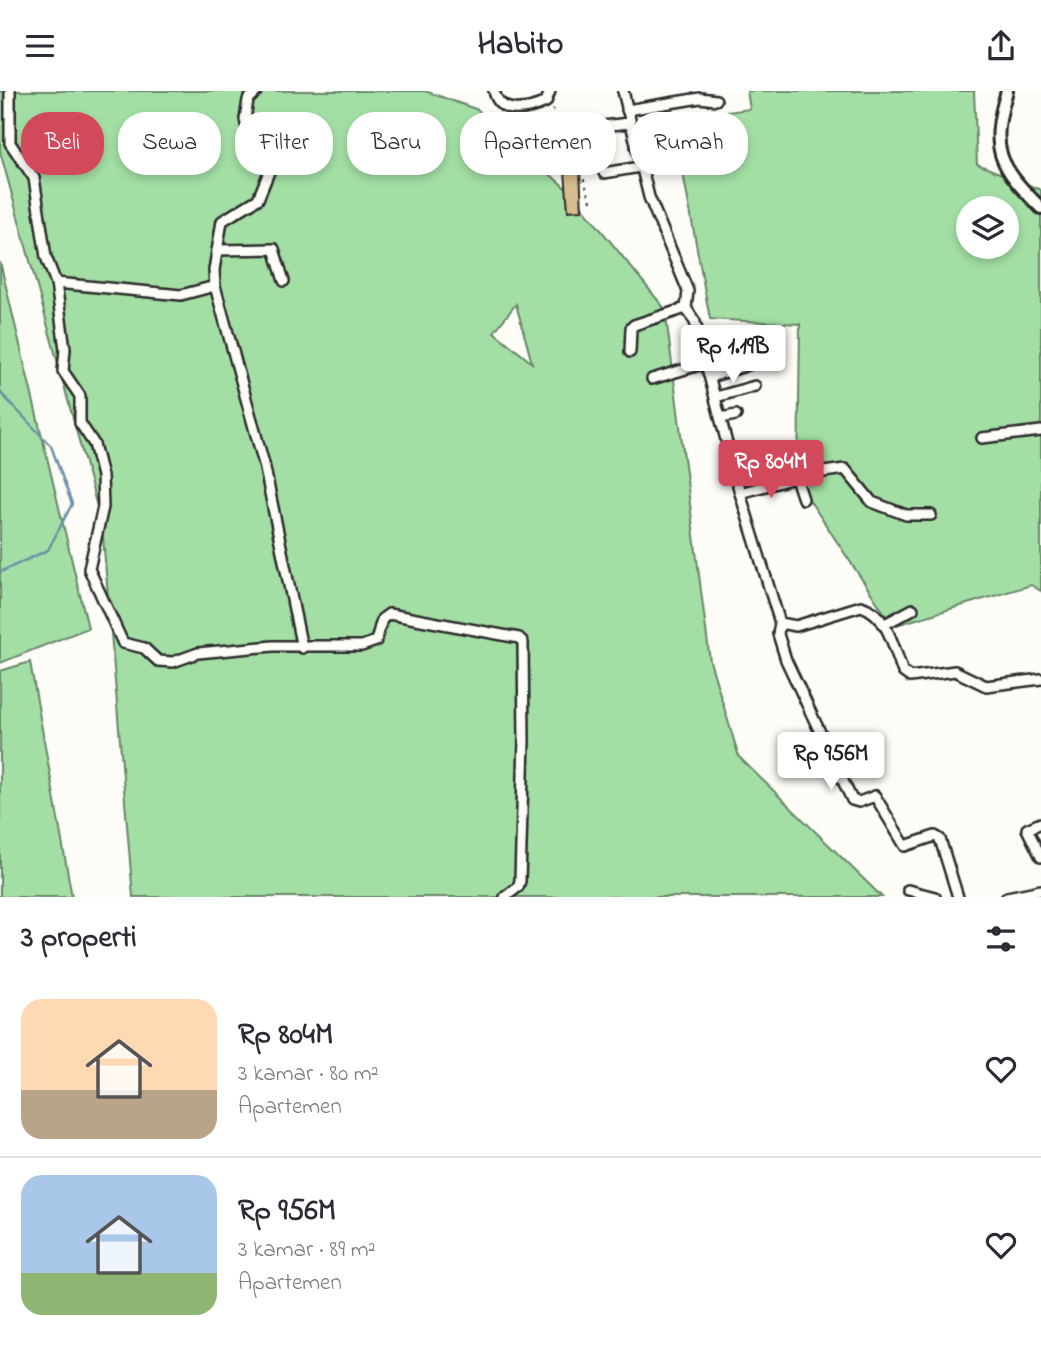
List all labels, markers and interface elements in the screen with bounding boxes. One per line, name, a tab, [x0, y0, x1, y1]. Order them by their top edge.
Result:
text: Habito	[478, 22, 563, 69]
icon: menu	[21, 27, 59, 65]
icon: share	[982, 27, 1020, 65]
chip: Beli	[21, 112, 104, 175]
chip: Sewa	[118, 112, 221, 175]
chip: Filter	[235, 112, 333, 175]
chip: Baru	[347, 112, 446, 175]
chip: Apartemen	[460, 112, 616, 175]
chip: Rumah	[630, 112, 748, 175]
map controls	[956, 196, 1019, 259]
button: layers	[956, 196, 1019, 259]
pin: Rp 1.19B	[661, 325, 805, 385]
text: Rp 1.19B	[697, 331, 769, 364]
pin: Rp 804M	[706, 441, 836, 500]
text: Rp 804M	[735, 446, 807, 479]
pin: Rp 956M	[766, 733, 896, 792]
text: Rp 956M	[793, 738, 869, 771]
text: 3 properti	[21, 917, 137, 961]
icon: filters	[982, 920, 1020, 958]
text: Rp 804M	[238, 1014, 333, 1058]
icon: home	[77, 1027, 161, 1111]
icon: heart	[982, 1050, 1020, 1088]
text: 3 kamar · 80 m²	[238, 1058, 379, 1091]
text: Apartemen	[238, 1091, 342, 1124]
text: Rp 956M	[238, 1190, 336, 1234]
icon: home	[77, 1203, 161, 1287]
icon: heart	[982, 1226, 1020, 1264]
text: 3 kamar · 89 m²	[238, 1234, 376, 1267]
text: Apartemen	[238, 1267, 342, 1300]

